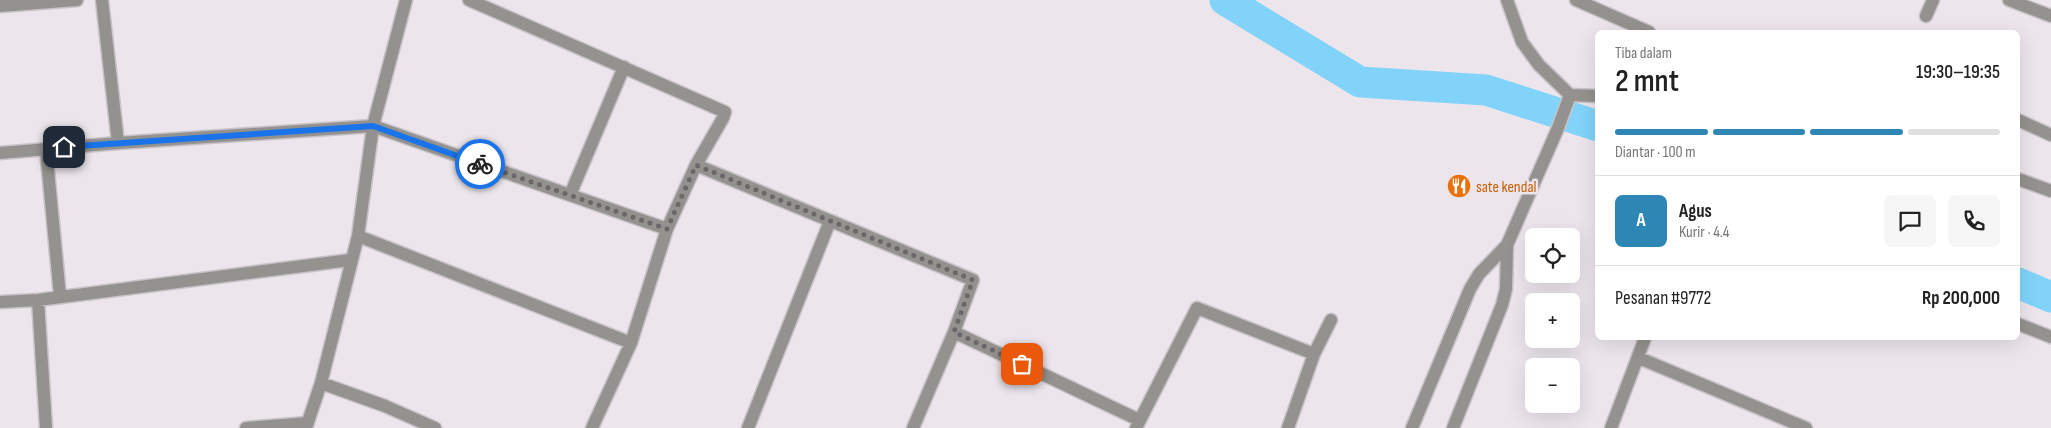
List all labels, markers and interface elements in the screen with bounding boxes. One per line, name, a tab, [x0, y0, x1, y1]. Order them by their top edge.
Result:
text: Tiba dalam	[1615, 44, 1672, 63]
text: 19:30–19:35	[1916, 61, 2000, 84]
text: 2 mnt	[1615, 62, 1679, 101]
pin	[43, 126, 85, 168]
icon: home	[50, 133, 78, 161]
courier	[455, 139, 505, 189]
text: Diantar · 100 m	[1615, 143, 1695, 162]
icon: bike	[466, 150, 494, 178]
restaurant icon: sate kendal	[1446, 173, 1472, 199]
place label: sate kendal	[1476, 178, 1537, 197]
button: chat	[1884, 195, 1936, 247]
button: phone	[1948, 195, 2000, 247]
text: Agus	[1679, 200, 1712, 223]
text: A	[1636, 209, 1646, 232]
text: Kurir · 4.4	[1679, 223, 1730, 242]
map controls	[1525, 228, 1580, 413]
button: locate	[1525, 228, 1580, 283]
text: Pesanan #9772	[1615, 287, 1711, 310]
text: Rp 200,000	[1922, 287, 2000, 310]
button: +	[1525, 293, 1580, 348]
pin	[1001, 343, 1043, 385]
icon: bag	[1008, 350, 1036, 378]
button: −	[1525, 358, 1580, 413]

